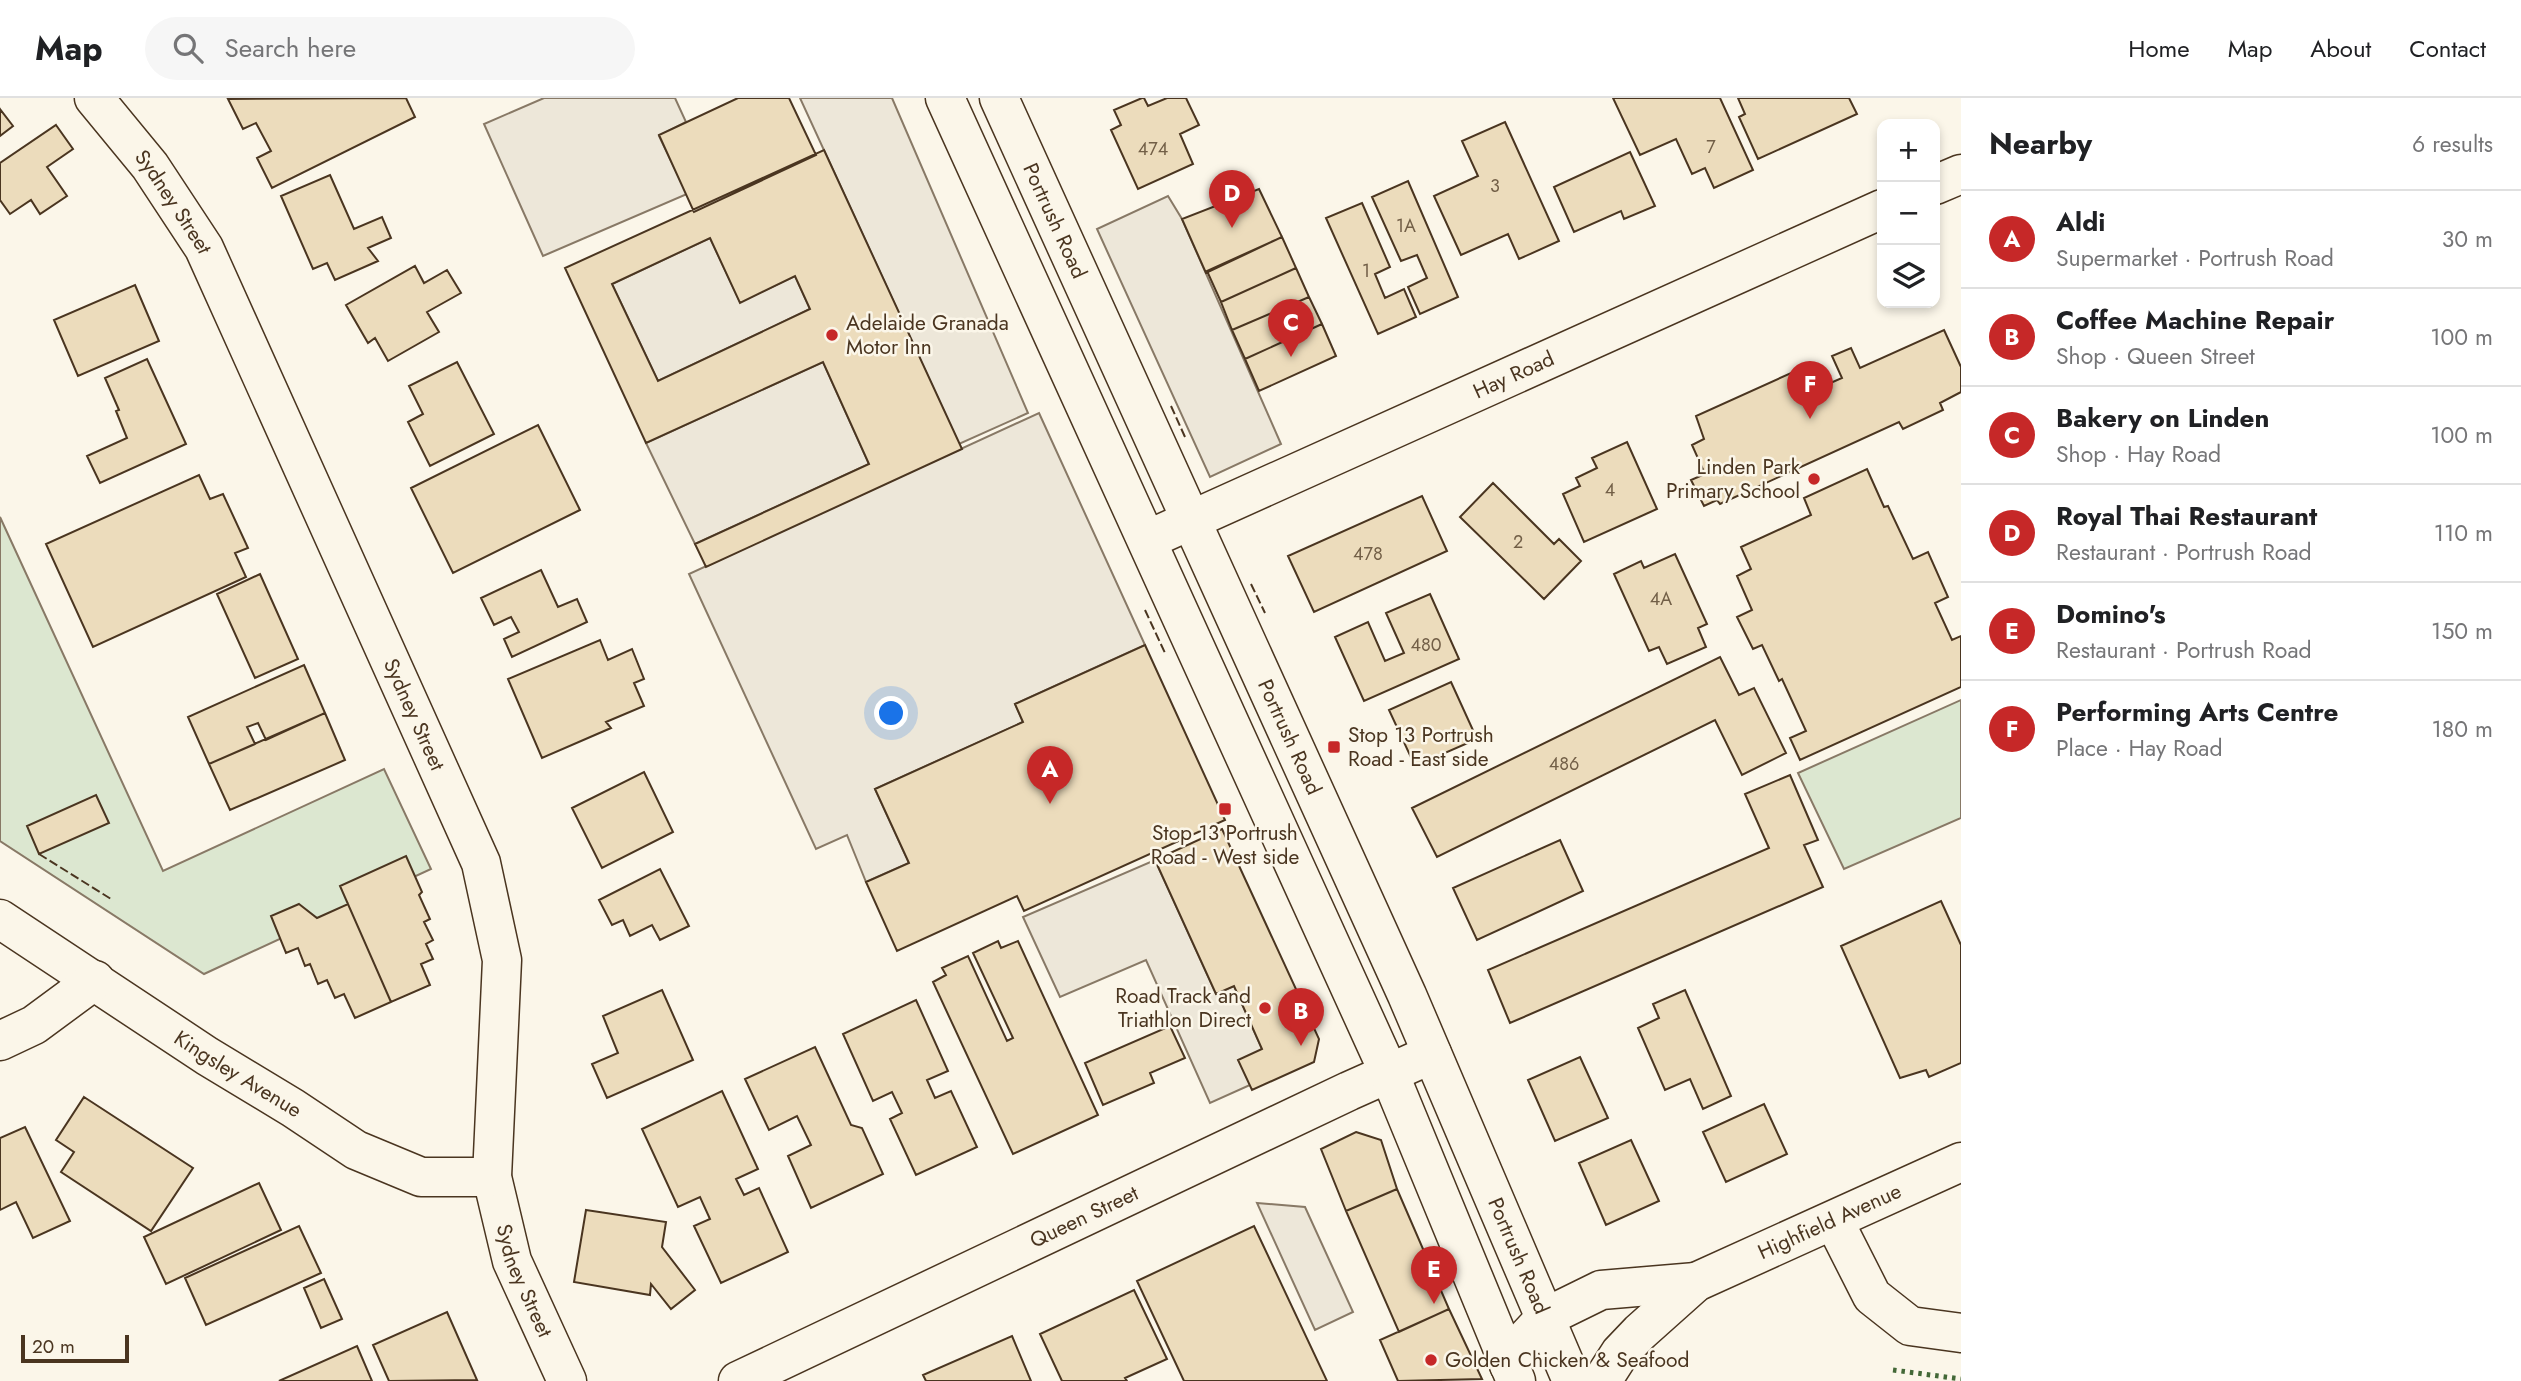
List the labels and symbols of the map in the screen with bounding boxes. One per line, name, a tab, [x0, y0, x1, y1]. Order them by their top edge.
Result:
house number: 7	[1706, 134, 1716, 160]
house number: 474	[1138, 136, 1168, 162]
street label: Sydney Street	[128, 143, 220, 258]
street label: Portrush Road	[1016, 158, 1094, 284]
pin: D	[1209, 170, 1255, 228]
house number: 3	[1490, 173, 1500, 199]
house number: 1A	[1396, 213, 1416, 239]
house number: 1	[1362, 258, 1370, 284]
pin: C	[1268, 299, 1314, 357]
place label: Adelaide Granada Motor Inn	[846, 308, 1009, 362]
marker: Adelaide Granada Motor Inn	[824, 327, 840, 343]
street label: Hay Road	[1468, 344, 1559, 406]
pin: F	[1787, 361, 1833, 419]
place label: Linden Park Primary School	[1666, 452, 1801, 506]
marker: Linden Park Primary School	[1806, 471, 1822, 487]
house number: 4	[1605, 477, 1615, 503]
house number: 2	[1513, 529, 1523, 555]
house number: 478	[1353, 541, 1383, 567]
house number: 4A	[1650, 586, 1672, 612]
house number: 480	[1410, 632, 1442, 658]
street label: Sydney Street	[376, 654, 452, 775]
street label: Portrush Road	[1250, 674, 1329, 800]
your location	[874, 696, 908, 730]
place label: Stop 13 Portrush Road - East side	[1348, 720, 1494, 774]
marker: Stop 13 Portrush Road - East side	[1326, 739, 1342, 755]
pin: A	[1027, 746, 1073, 804]
house number: 486	[1549, 751, 1579, 777]
marker: Stop 13 Portrush Road - West side	[1217, 801, 1233, 817]
place label: Stop 13 Portrush Road - West side	[1151, 818, 1300, 872]
place label: Road Track and Triathlon Direct	[1115, 981, 1251, 1035]
pin: B	[1278, 988, 1324, 1046]
marker: Road Track and Triathlon Direct	[1257, 1000, 1273, 1016]
street label: Kingsley Avenue	[168, 1023, 308, 1125]
street label: Highfield Avenue	[1753, 1176, 1906, 1267]
street label: Queen Street	[1025, 1178, 1143, 1255]
street label: Portrush Road	[1480, 1193, 1557, 1319]
street label: Sydney Street	[489, 1221, 560, 1342]
pin: E	[1411, 1246, 1457, 1304]
scale bar	[21, 1332, 130, 1364]
place label: Golden Chicken & Seafood	[1445, 1345, 1689, 1375]
marker: Golden Chicken & Seafood	[1423, 1352, 1439, 1368]

